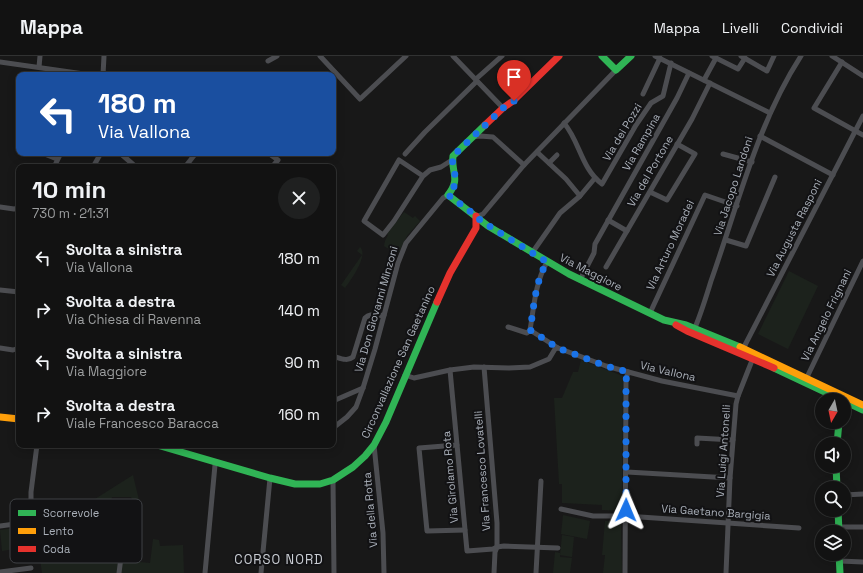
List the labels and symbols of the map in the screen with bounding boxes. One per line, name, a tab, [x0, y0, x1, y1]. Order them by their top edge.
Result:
pin	[497, 60, 531, 101]
street label: Via dei Pozzi	[599, 100, 645, 163]
street label: Via Rampina	[619, 110, 663, 173]
street label: Via del Portone	[624, 133, 676, 209]
street label: Via Jacopo Landoni	[710, 134, 756, 237]
street label: Via Augusta Rasponi	[763, 176, 825, 279]
street label: Via Arturo Moradei	[643, 198, 697, 292]
street label: Via Don Giovanni Minzoni	[351, 244, 401, 374]
street label: Via Maggiore	[557, 250, 625, 294]
street label: Via Angelo Frignani	[798, 267, 854, 363]
street label: Circonvallazione San Gaetanino	[358, 283, 438, 440]
street label: Via Vallona	[639, 358, 698, 384]
north arrow	[815, 393, 851, 429]
street label: Via Luigi Antonelli	[713, 404, 733, 498]
street label: Via Francesco Lovatelli	[471, 410, 493, 532]
street label: Via Girolamo Rota	[439, 430, 461, 524]
street label: Via della Rotta	[360, 471, 380, 548]
position arrow	[605, 489, 647, 531]
legend	[10, 499, 142, 563]
street label: Via Gaetano Bargigia	[661, 501, 772, 523]
text: Scorrevole	[43, 506, 99, 520]
text: Lento	[43, 524, 74, 538]
text: Coda	[43, 542, 71, 556]
district label: CORSO NORD	[234, 551, 324, 568]

